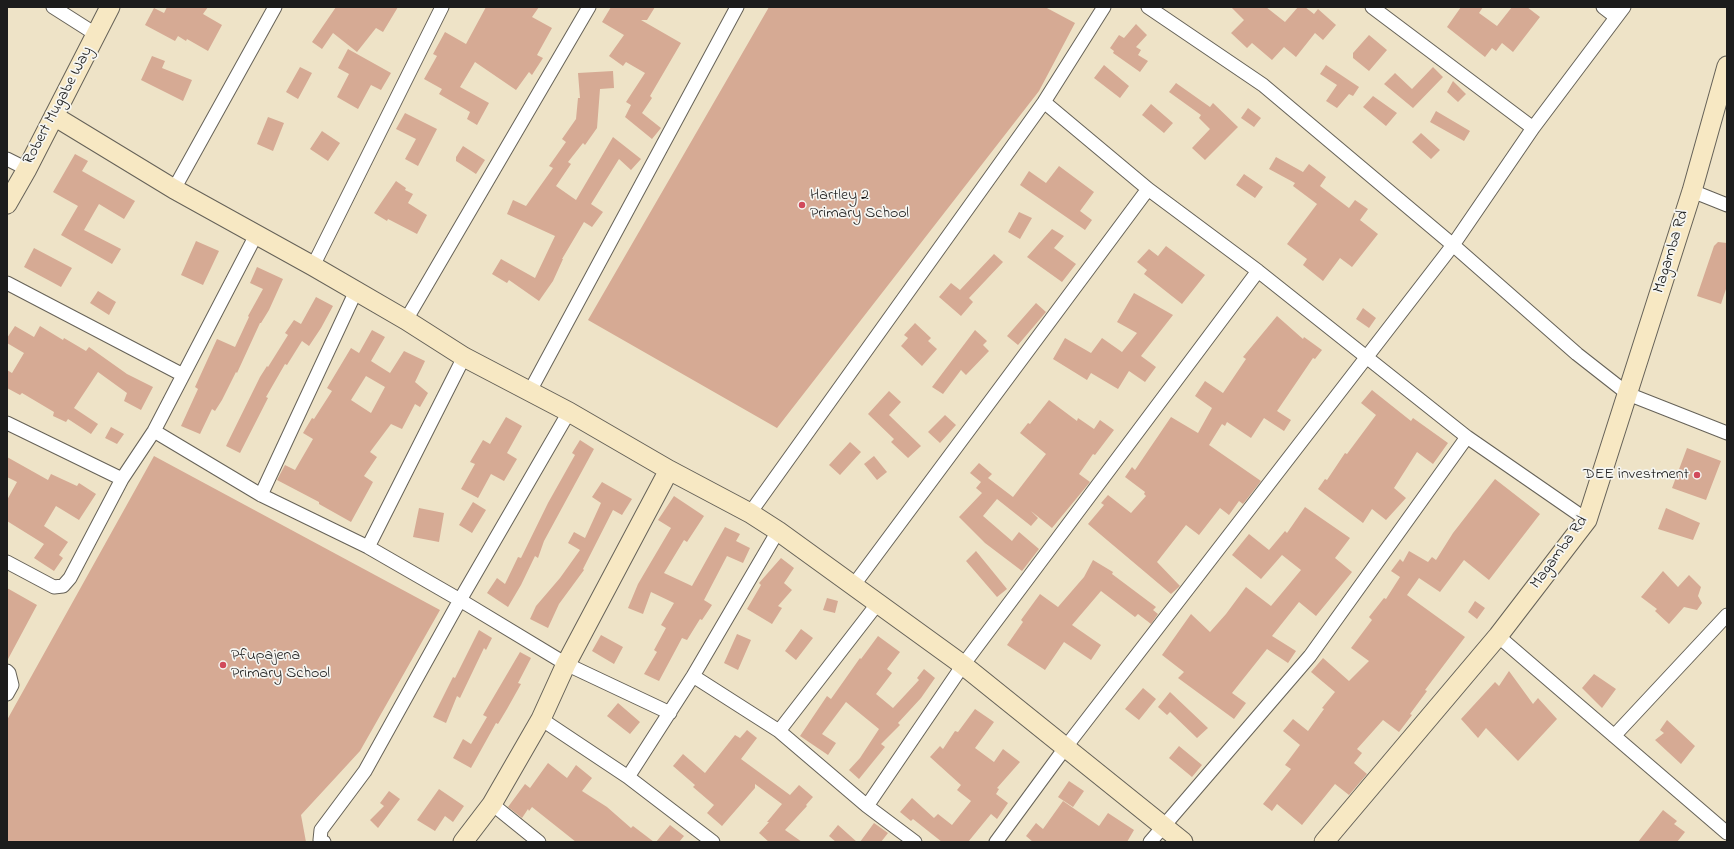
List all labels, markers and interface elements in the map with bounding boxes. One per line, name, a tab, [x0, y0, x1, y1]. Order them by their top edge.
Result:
street label: Robert Mugabe Way	[20, 44, 98, 168]
place label: Hartley 2 Primary School	[810, 186, 909, 224]
marker: Hartley 2 Primary School	[797, 200, 807, 210]
street label: Magamba Rd	[1650, 208, 1694, 296]
place label: DEE investment	[1583, 465, 1689, 485]
marker: DEE investment	[1692, 470, 1702, 480]
street label: Magamba Rd	[1527, 513, 1593, 593]
place label: Pfupajena Primary School	[231, 646, 330, 684]
marker: Pfupajena Primary School	[218, 660, 228, 670]

